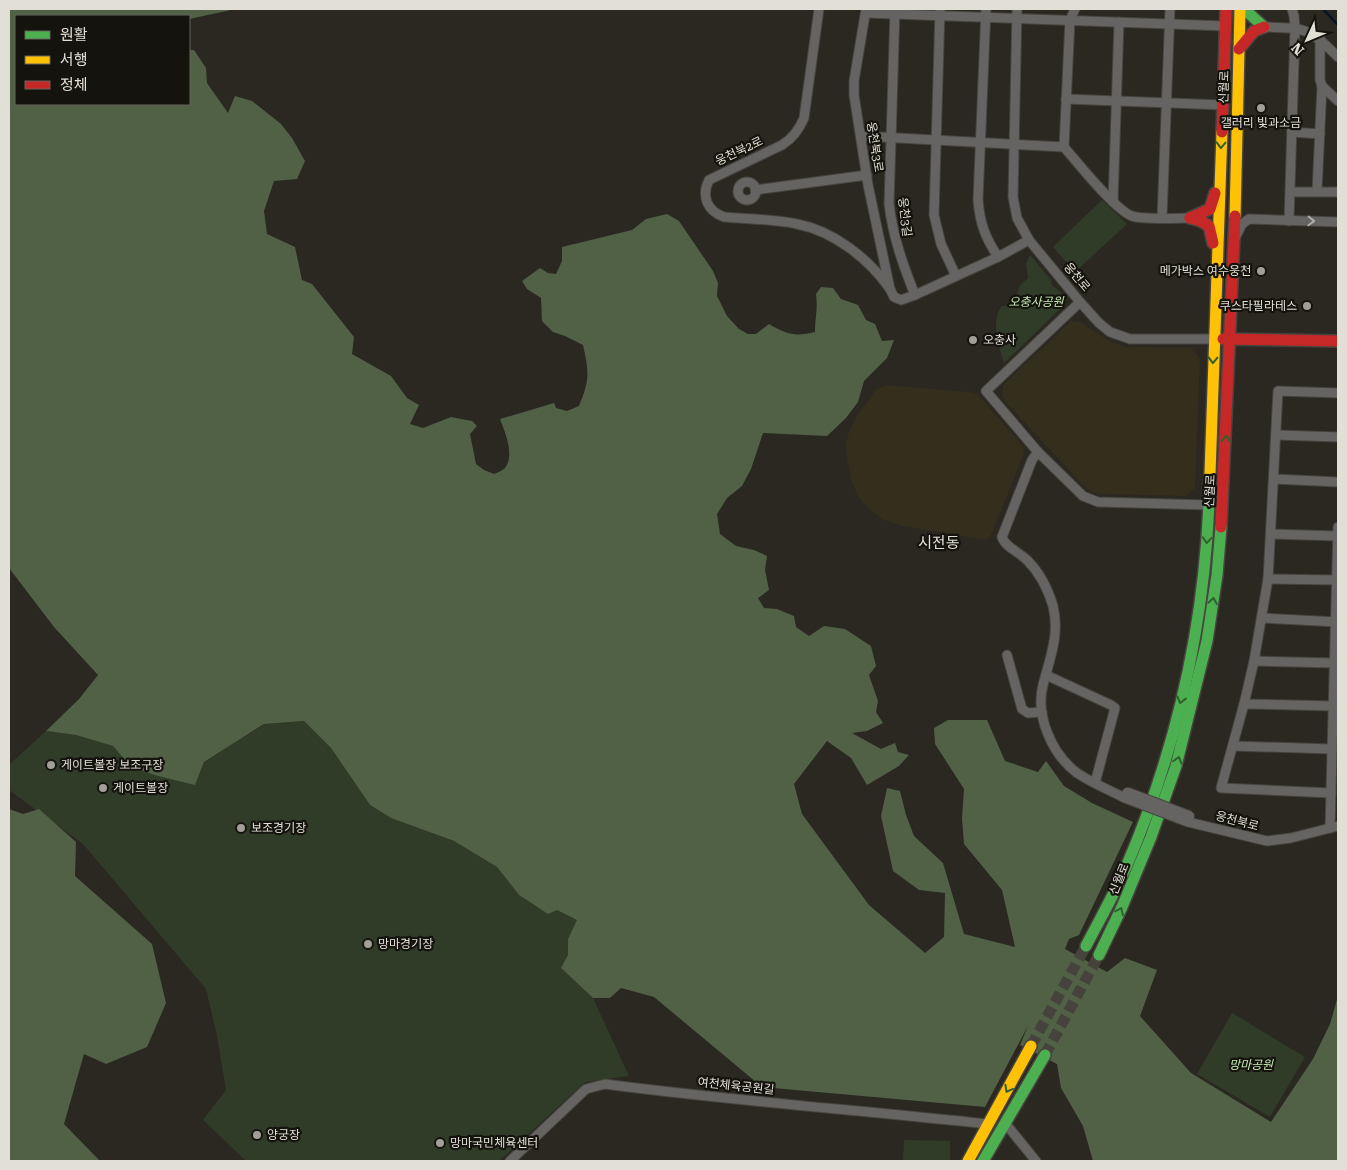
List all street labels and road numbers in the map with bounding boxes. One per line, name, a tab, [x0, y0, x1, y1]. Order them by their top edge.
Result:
street label: 신월로	[1216, 70, 1232, 104]
street label: 웅천북3로	[864, 121, 886, 173]
street label: 웅천북2로	[713, 134, 765, 168]
street label: 웅천3길	[896, 196, 914, 238]
street label: 웅천로	[1061, 260, 1093, 294]
street label: 신월로	[1202, 474, 1218, 508]
street label: 웅천북로	[1214, 809, 1260, 833]
street label: 신월로	[1106, 861, 1132, 897]
street label: 여천체육공원길	[697, 1075, 775, 1097]

